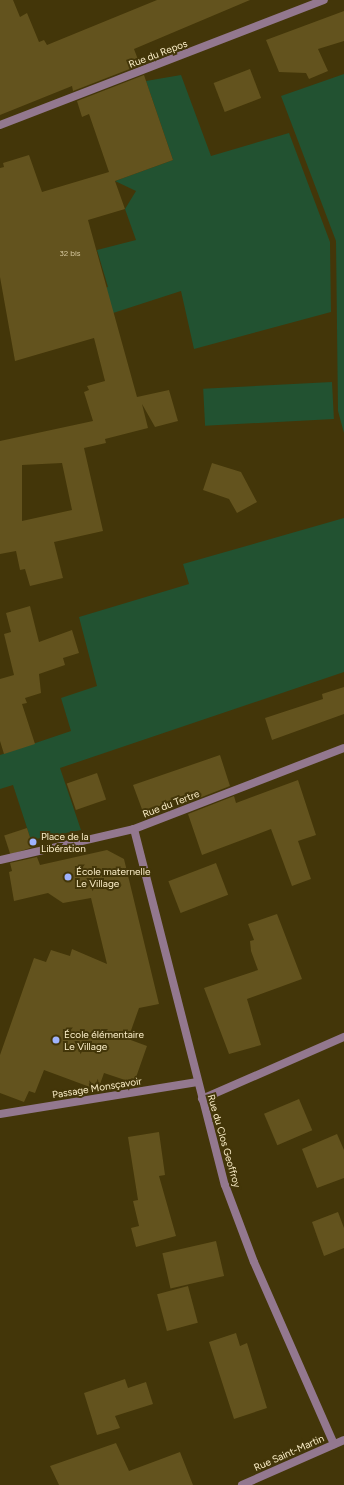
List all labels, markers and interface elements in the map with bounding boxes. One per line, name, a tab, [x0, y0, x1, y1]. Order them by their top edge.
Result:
street label: Rue du Repos	[127, 37, 189, 71]
house number: 32 bis	[59, 249, 81, 259]
street label: Rue du Tertre	[141, 788, 201, 820]
place label: Place de la Libération	[41, 830, 89, 854]
marker: Place de la Libération	[28, 837, 38, 847]
place label: École maternelle Le Village	[76, 865, 150, 888]
marker: École maternelle Le Village	[63, 872, 73, 882]
place label: École élémentaire Le Village	[64, 1028, 144, 1052]
marker: École élémentaire Le Village	[51, 1035, 61, 1045]
street label: Passage Monsçavoir	[51, 1075, 143, 1101]
street label: Rue du Clos Geoffroy	[205, 1093, 243, 1189]
street label: Rue Saint-Martin	[252, 1432, 326, 1474]

